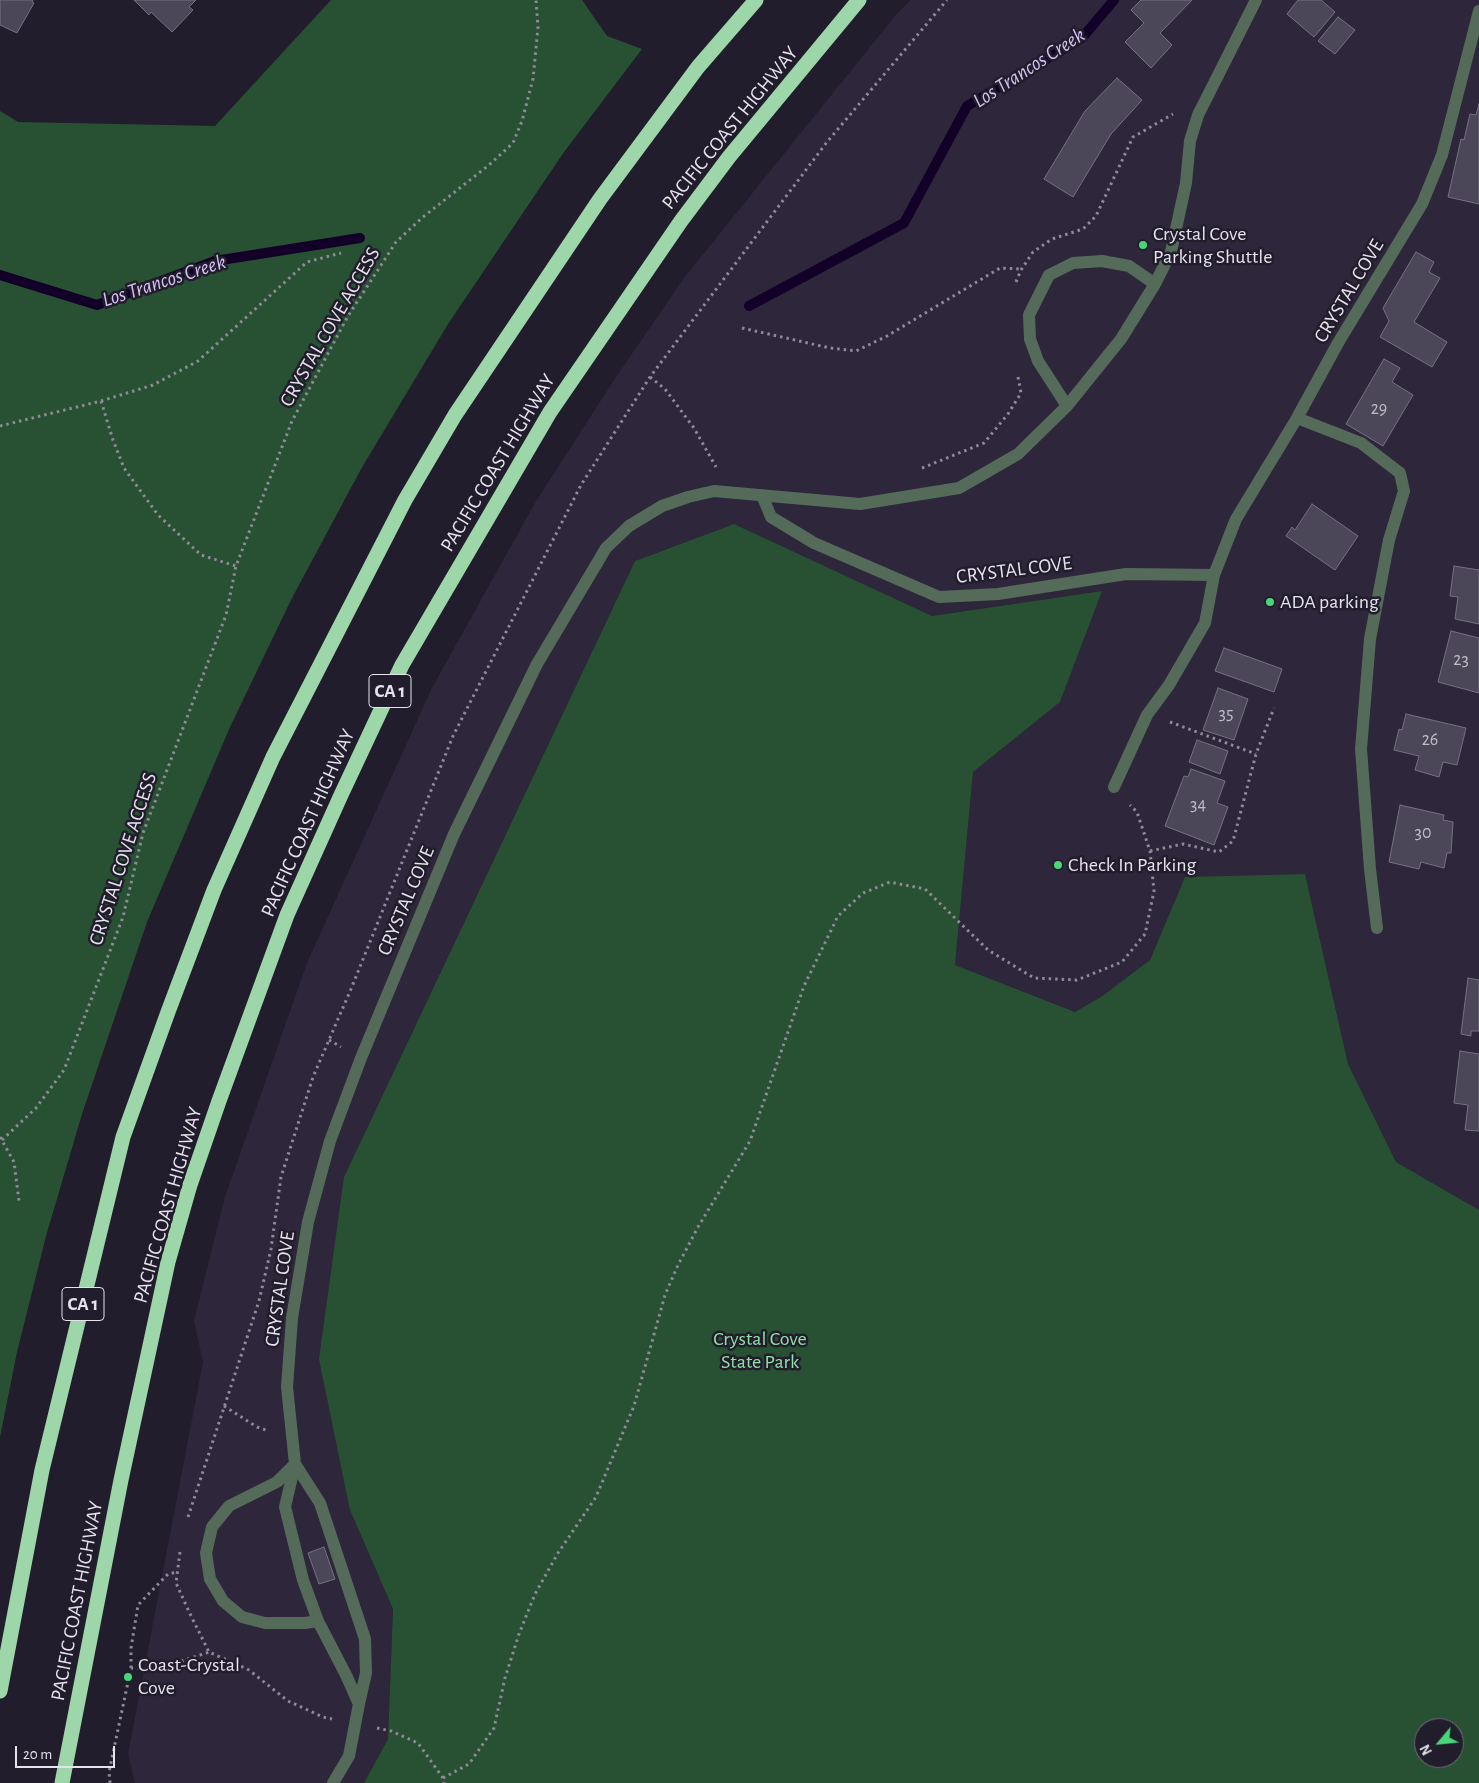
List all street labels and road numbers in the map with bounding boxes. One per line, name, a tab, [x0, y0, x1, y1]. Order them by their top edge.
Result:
street label: PACIFIC COAST HIGHWAY	[657, 42, 803, 214]
street label: CRYSTAL COVE	[1309, 235, 1389, 347]
street label: CRYSTAL COVE ACCESS	[275, 243, 385, 411]
street label: PACIFIC COAST HIGHWAY	[435, 370, 561, 556]
street label: CRYSTAL COVE	[955, 551, 1073, 589]
road number: CA 1	[369, 674, 411, 708]
street label: PACIFIC COAST HIGHWAY	[256, 725, 360, 921]
street label: CRYSTAL COVE ACCESS	[84, 770, 162, 948]
street label: CRYSTAL COVE	[372, 843, 440, 959]
street label: PACIFIC COAST HIGHWAY	[128, 1104, 208, 1306]
street label: CRYSTAL COVE	[260, 1230, 300, 1348]
road number: CA 1	[62, 1288, 104, 1320]
street label: PACIFIC COAST HIGHWAY	[46, 1499, 108, 1703]

